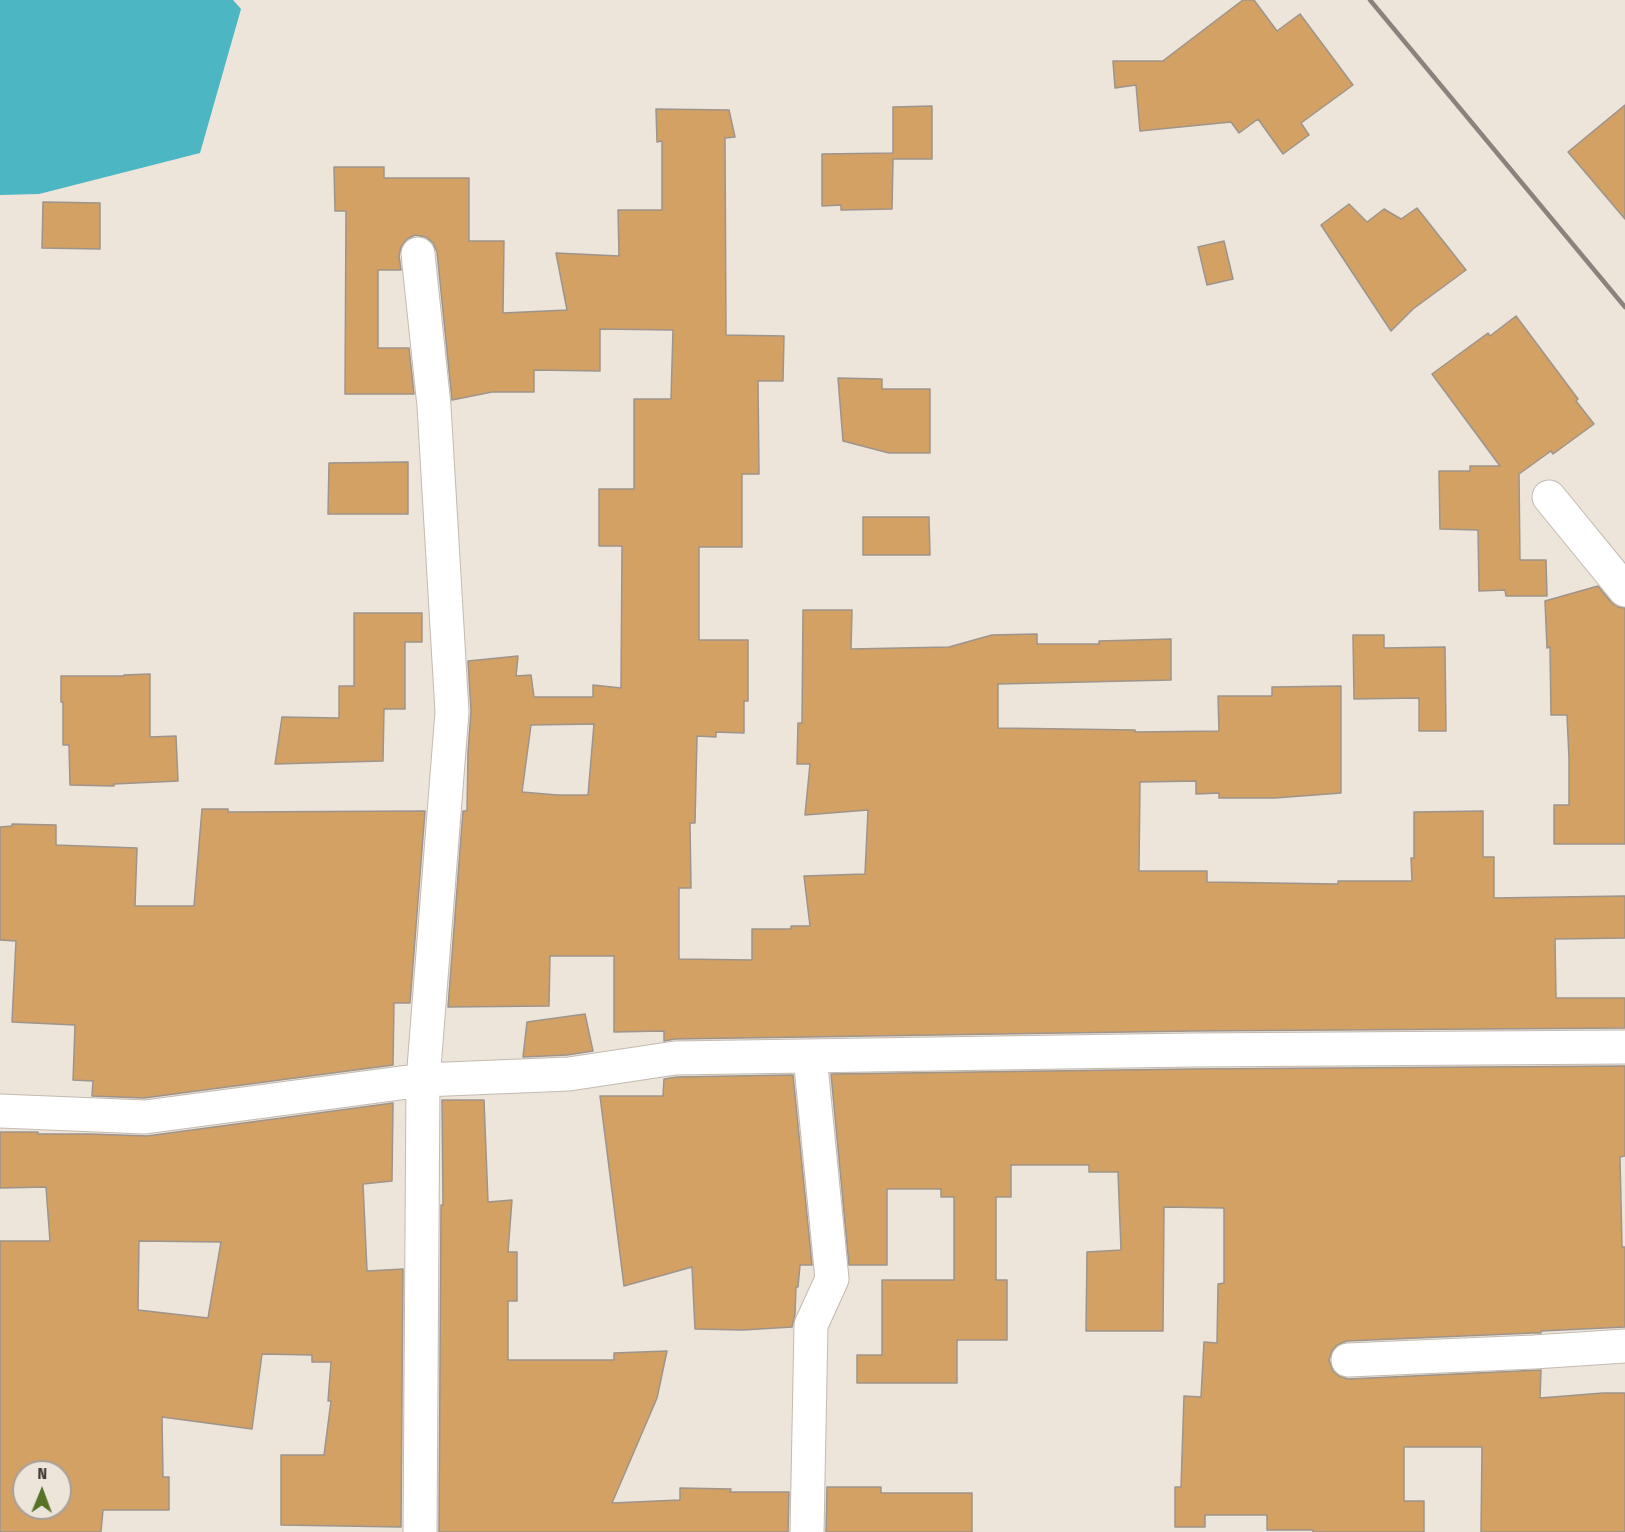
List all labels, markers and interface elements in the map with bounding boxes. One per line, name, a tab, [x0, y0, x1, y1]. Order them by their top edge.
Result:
north arrow	[12, 1460, 72, 1520]
text: N	[37, 1464, 47, 1483]

